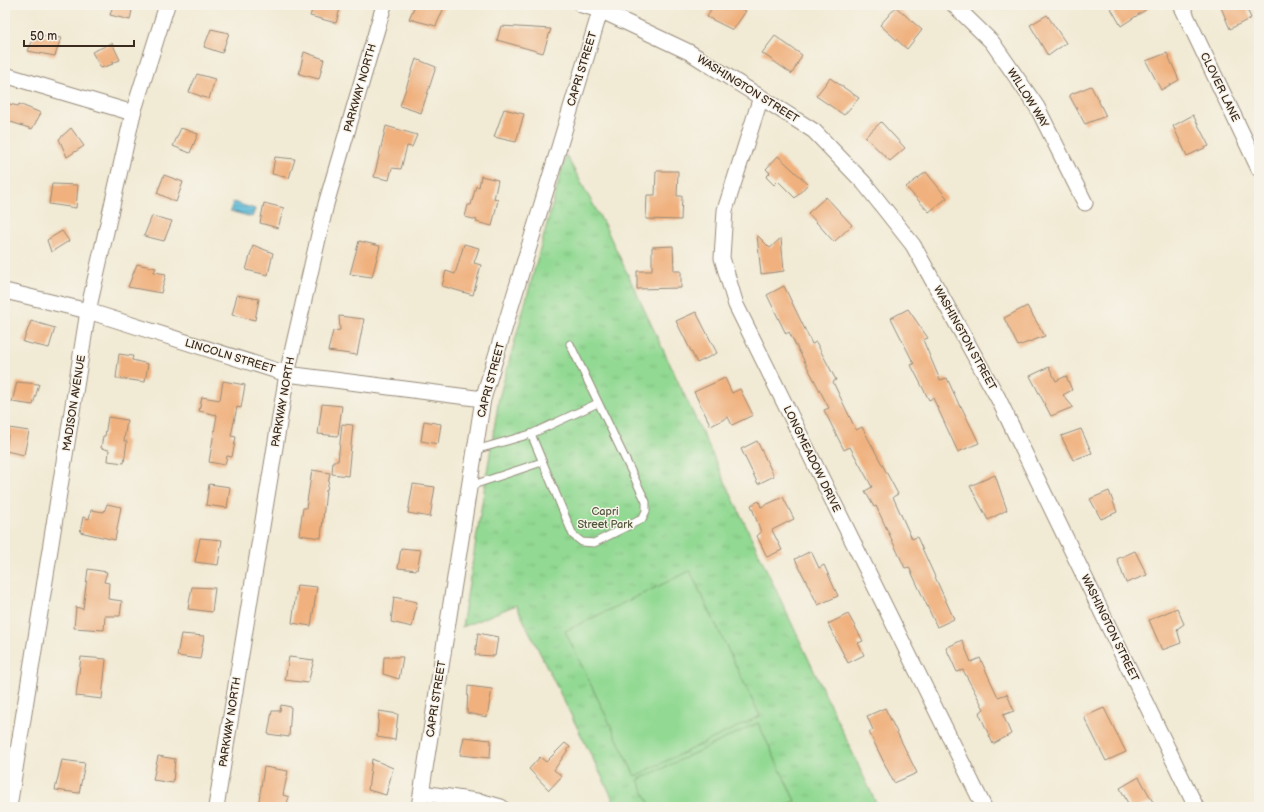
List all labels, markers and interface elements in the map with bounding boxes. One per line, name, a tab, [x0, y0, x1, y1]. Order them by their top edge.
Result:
scale bar	[24, 22, 134, 48]
text: 50 m	[30, 29, 57, 44]
street label: CAPRI STREET	[564, 30, 600, 108]
street label: PARKWAY NORTH	[341, 42, 379, 134]
street label: CLOVER LANE	[1198, 50, 1242, 124]
street label: WASHINGTON STREET	[695, 52, 802, 126]
street label: WILLOW WAY	[1005, 66, 1052, 131]
street label: WASHINGTON STREET	[931, 283, 999, 393]
street label: LINCOLN STREET	[183, 336, 277, 376]
street label: CAPRI STREET	[475, 341, 507, 419]
street label: MADISON AVENUE	[60, 354, 88, 452]
street label: PARKWAY NORTH	[269, 356, 297, 448]
street label: LONGMEADOW DRIVE	[781, 404, 843, 514]
park label: Capri Street Park	[577, 505, 633, 531]
street label: WASHINGTON STREET	[1078, 572, 1142, 684]
street label: CAPRI STREET	[424, 659, 449, 738]
street label: PARKWAY NORTH	[216, 676, 244, 768]

